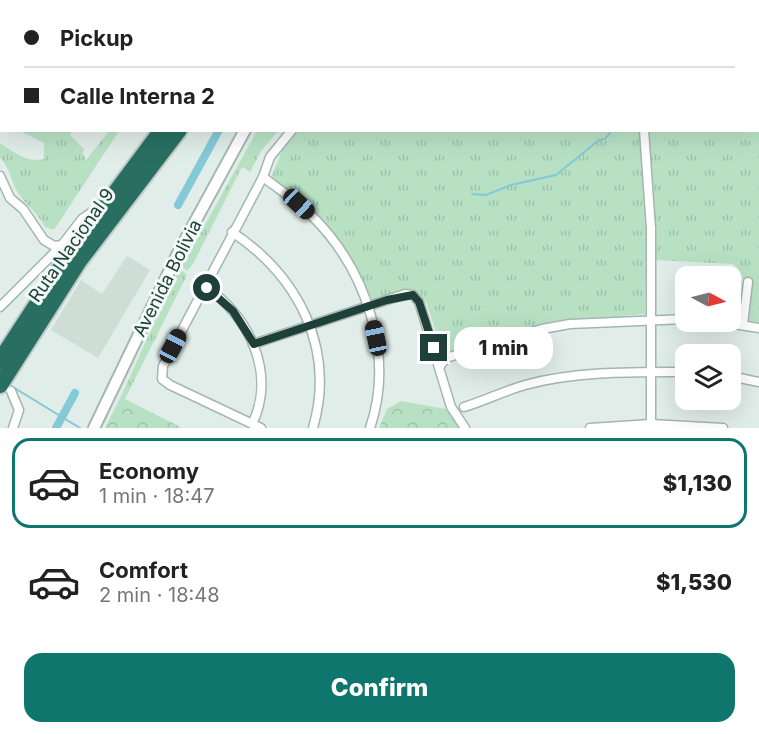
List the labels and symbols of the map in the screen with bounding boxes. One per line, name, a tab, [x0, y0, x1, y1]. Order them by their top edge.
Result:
street label: Ruta Nacional 9	[24, 184, 118, 306]
car	[280, 185, 318, 223]
street label: Avenida Bolivia	[128, 216, 206, 340]
north arrow	[675, 266, 741, 332]
route start	[193, 274, 220, 301]
car	[363, 319, 389, 357]
car	[157, 326, 189, 366]
callout: 1 min	[455, 327, 554, 369]
route end	[420, 334, 447, 361]

